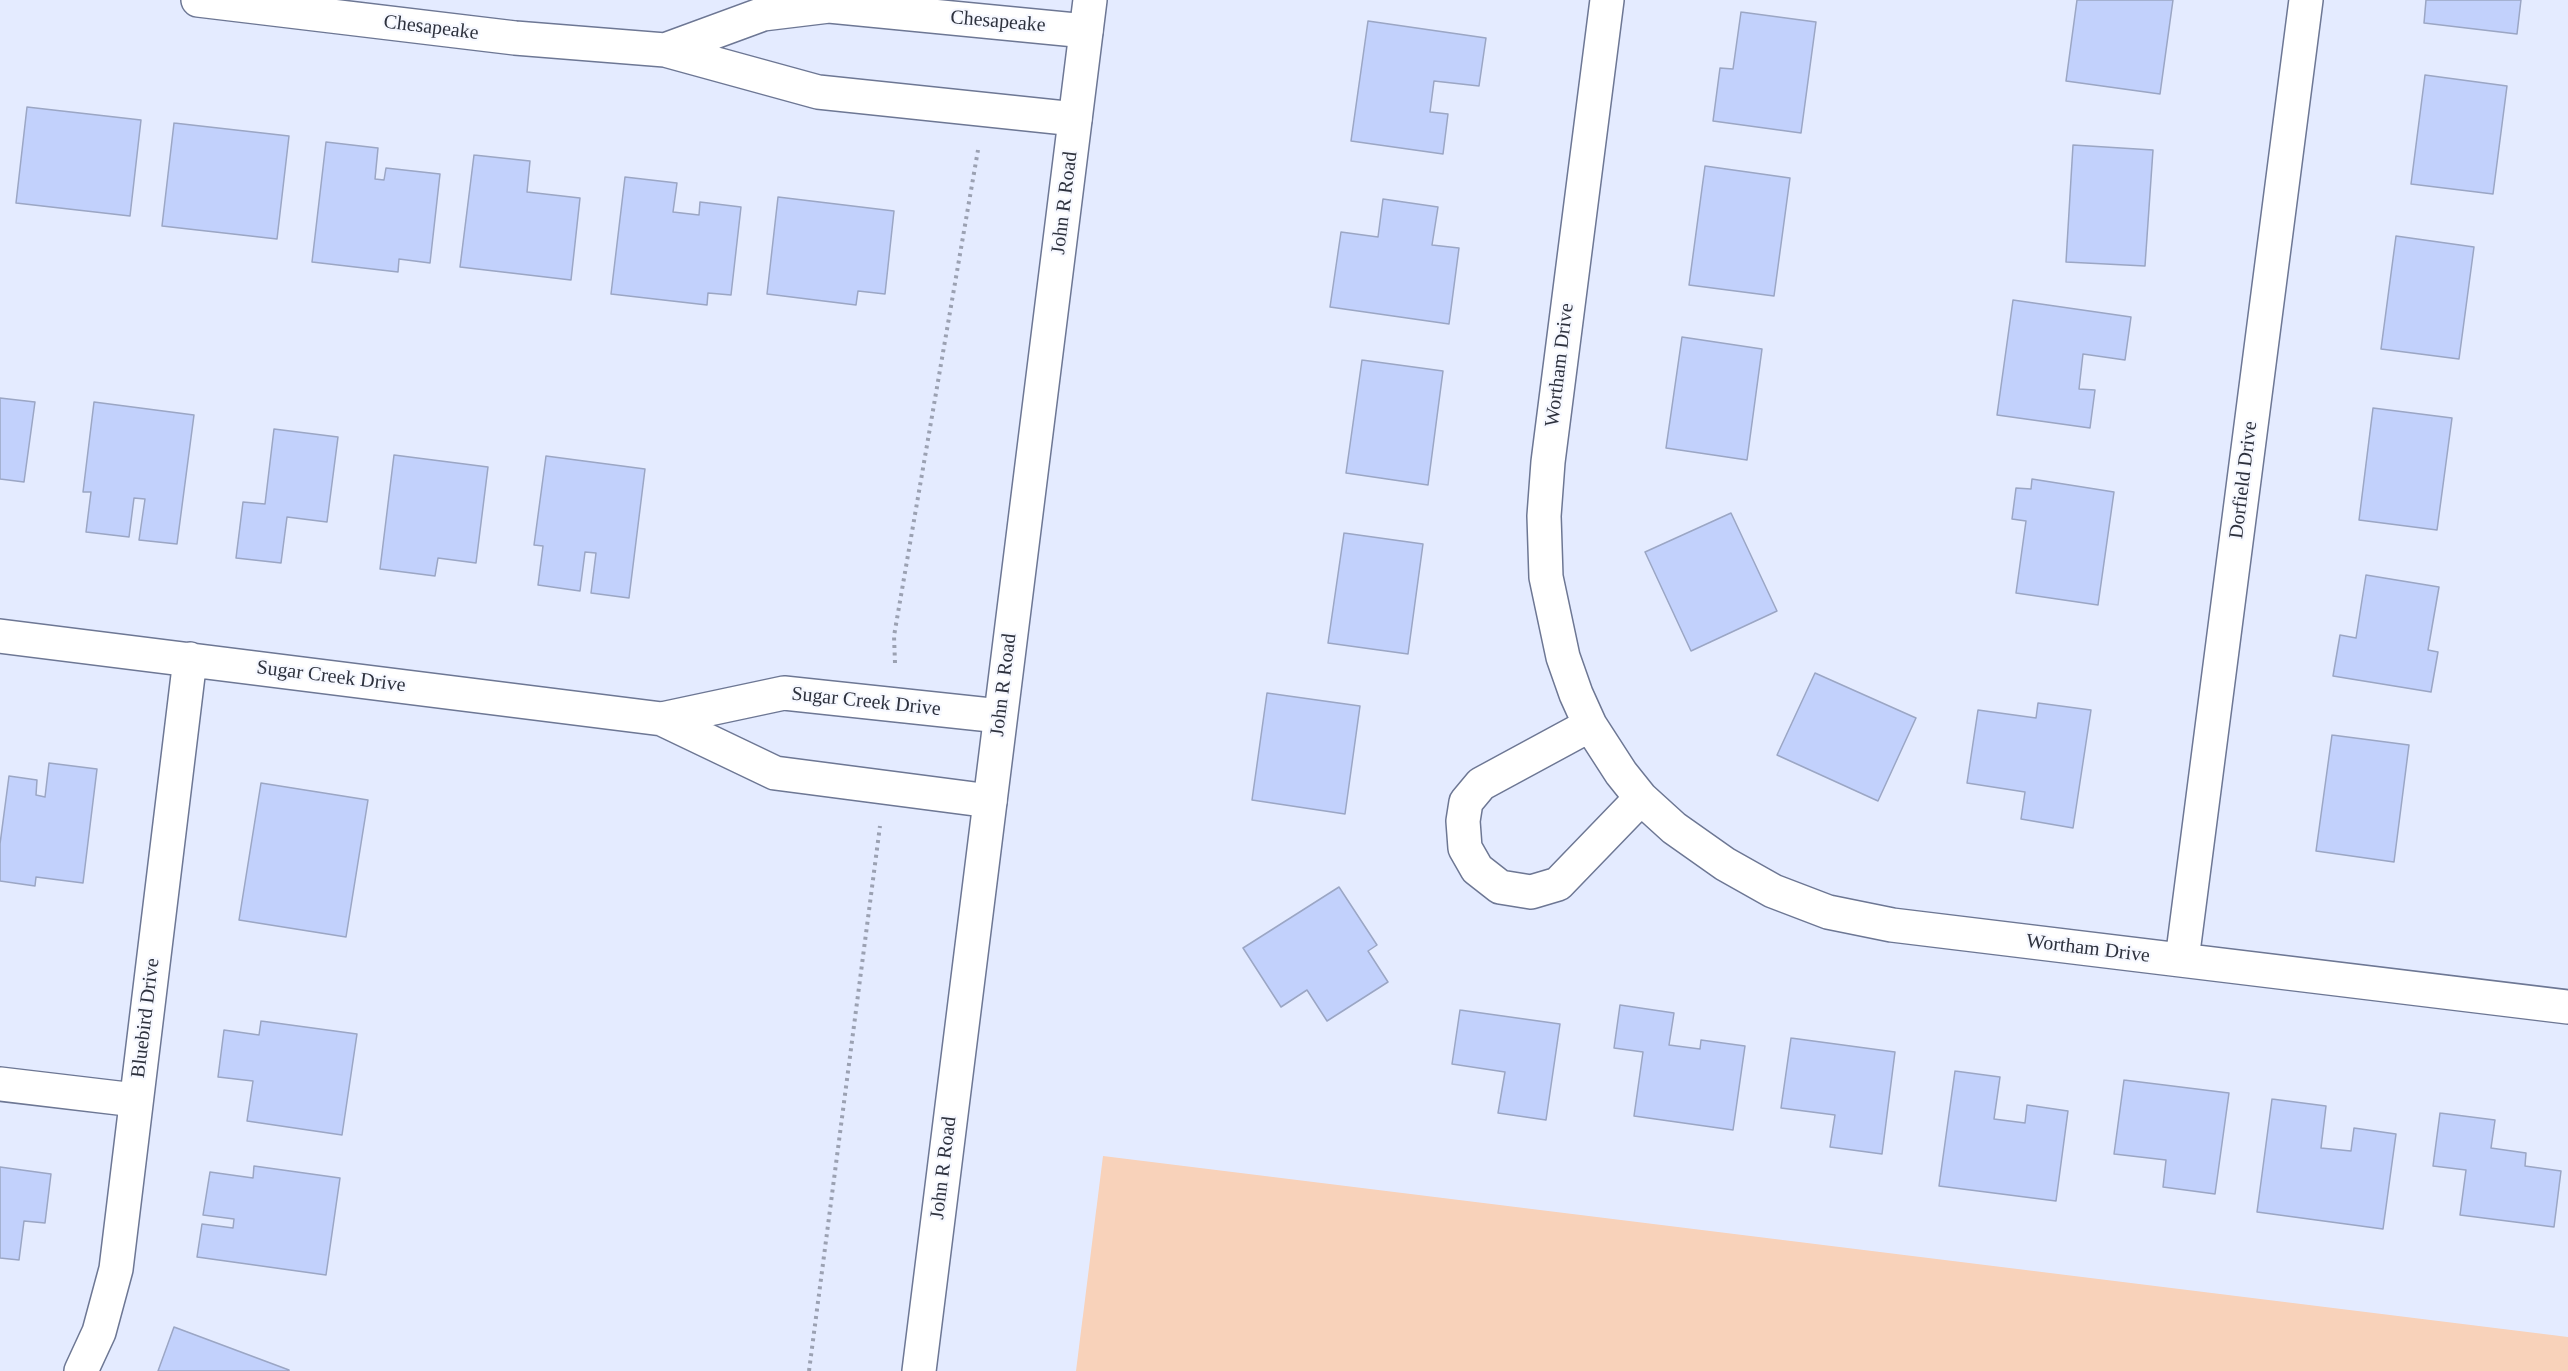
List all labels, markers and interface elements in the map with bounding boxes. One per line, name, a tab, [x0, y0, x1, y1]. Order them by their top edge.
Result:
street label: Chesapeake	[949, 6, 1047, 38]
street label: Chesapeake	[382, 10, 480, 46]
street label: John R Road	[1047, 150, 1083, 256]
street label: Wortham Drive	[1541, 302, 1579, 428]
street label: Dorfield Drive	[2225, 420, 2263, 540]
street label: John R Road	[986, 632, 1022, 738]
street label: Sugar Creek Drive	[255, 656, 407, 698]
street label: Sugar Creek Drive	[790, 682, 942, 722]
street label: Wortham Drive	[2025, 930, 2151, 968]
street label: Bluebird Drive	[127, 957, 165, 1079]
street label: John R Road	[926, 1115, 962, 1221]

